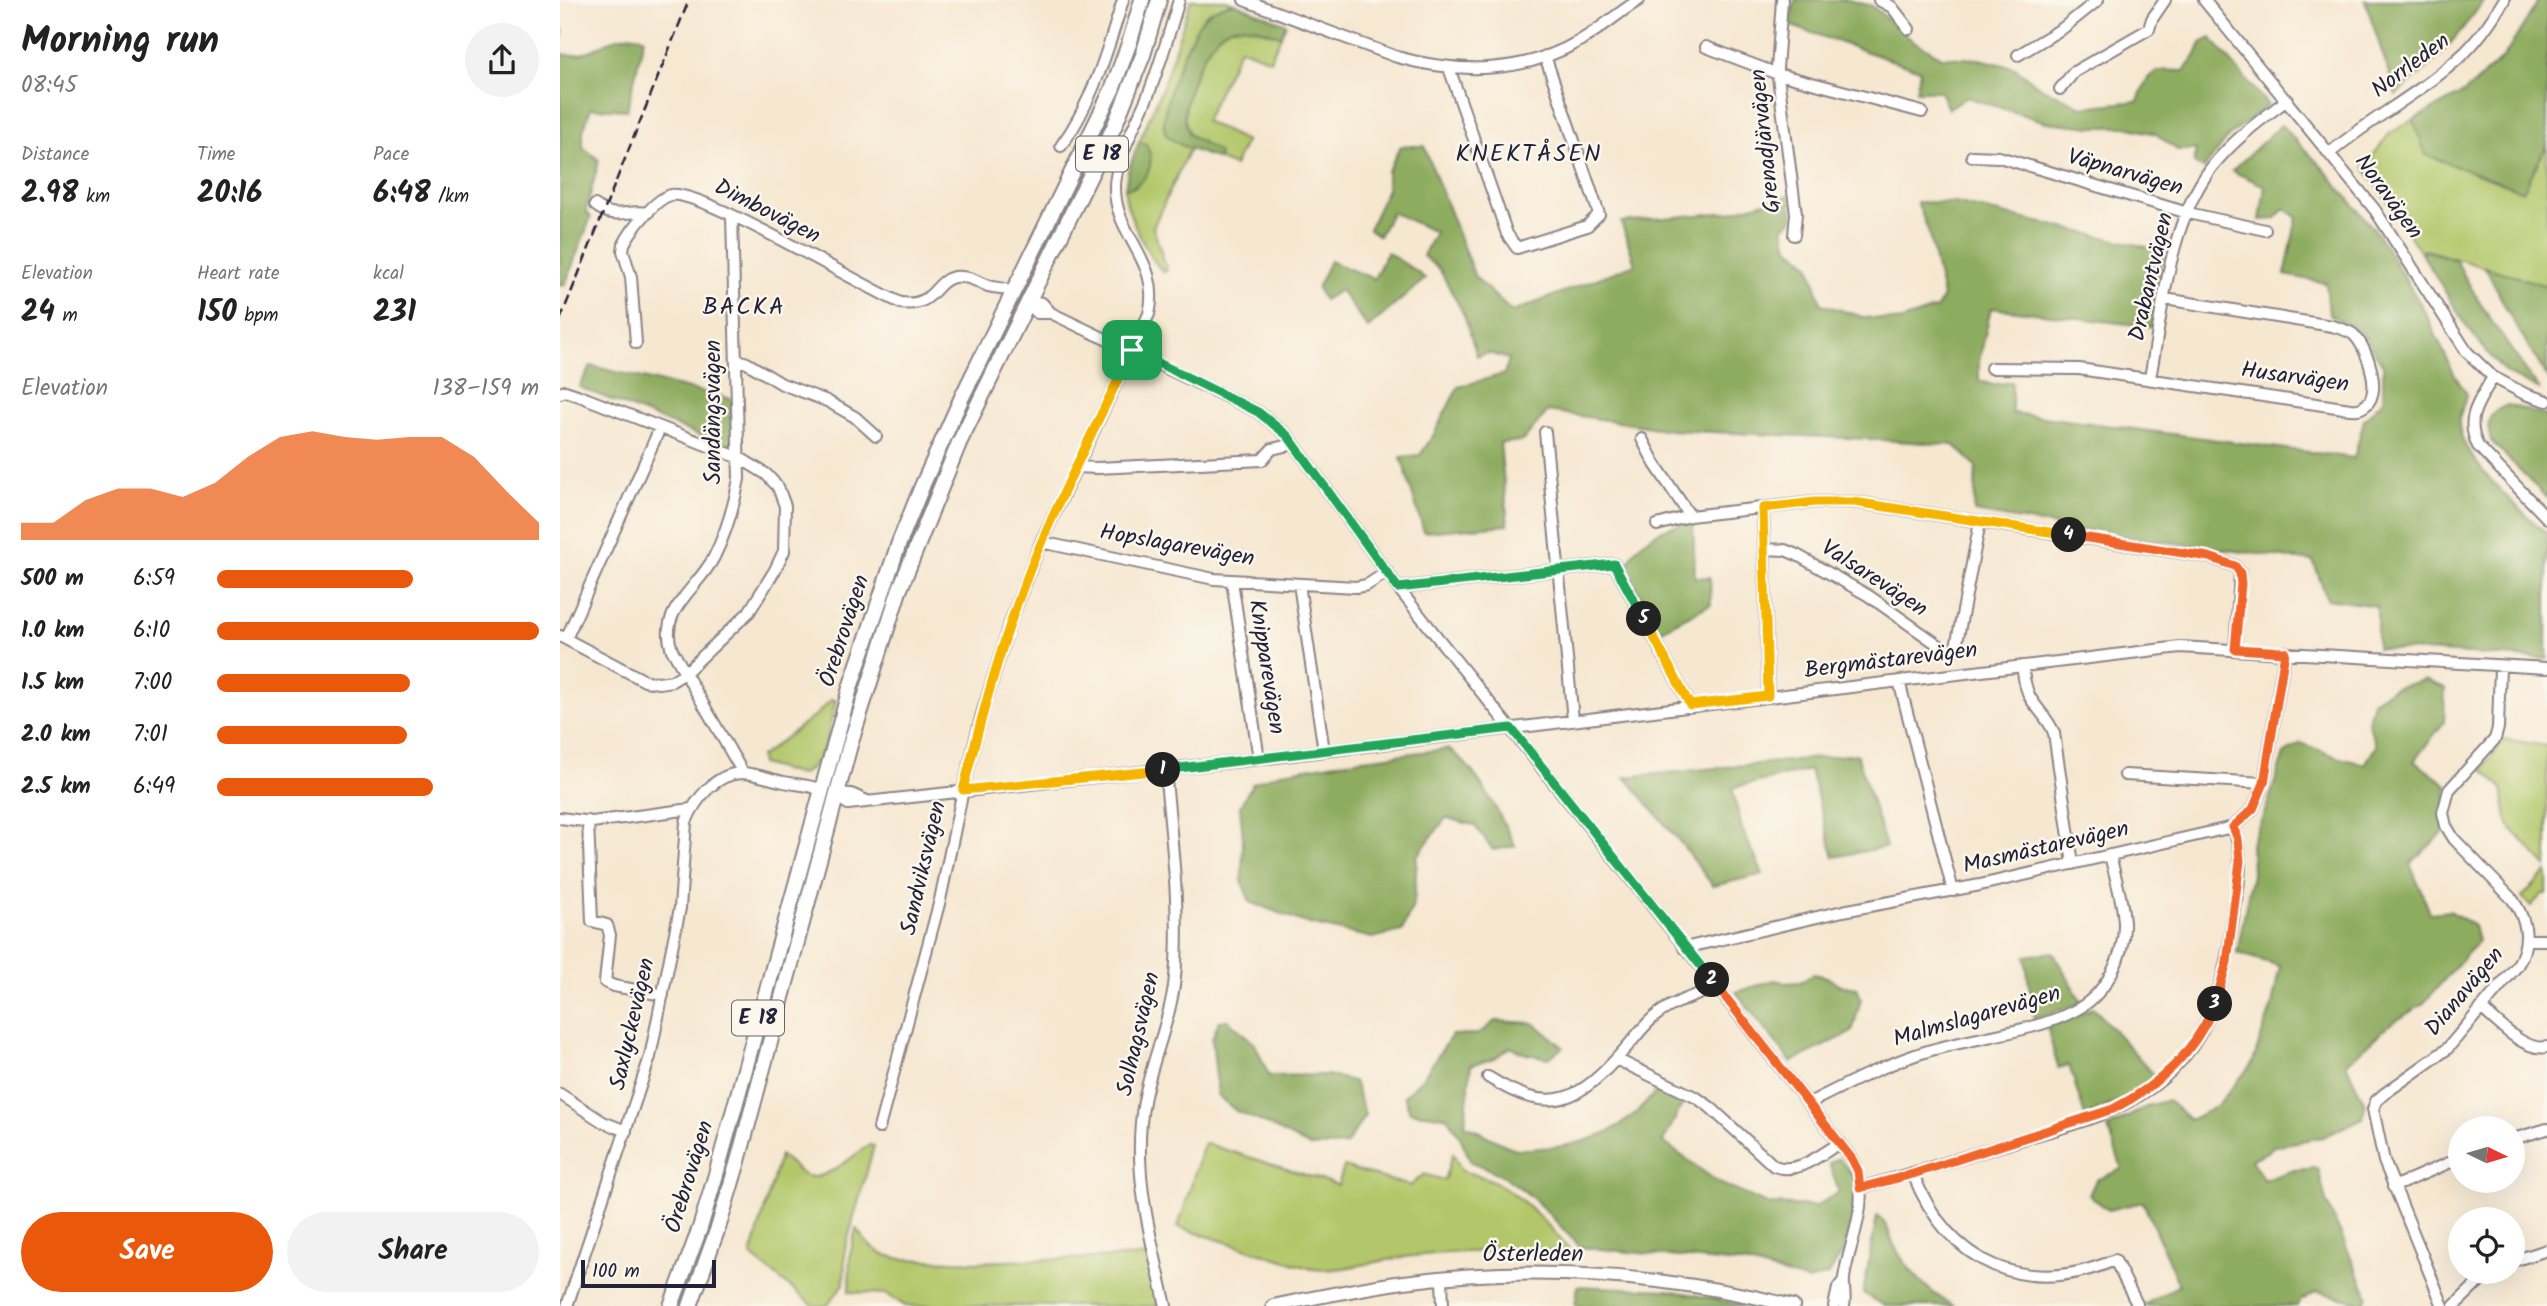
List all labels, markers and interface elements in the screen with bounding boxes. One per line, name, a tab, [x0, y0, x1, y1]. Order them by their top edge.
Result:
text: Morning run	[21, 12, 219, 72]
button: share	[465, 23, 539, 97]
street label: Norrleden	[2364, 24, 2458, 108]
street label: Grenadjärvägen	[1741, 67, 1791, 215]
text: 08:45	[21, 68, 77, 104]
district label: KNEKTÅSEN	[1455, 135, 1603, 174]
road number: E 18	[1076, 136, 1128, 172]
street label: Väpnarvägen	[2063, 139, 2187, 207]
text: Distance	[21, 140, 89, 170]
text: Time	[197, 140, 235, 170]
text: Pace	[373, 140, 409, 170]
street label: Noravägen	[2344, 147, 2432, 247]
text: 2.98	[21, 170, 78, 218]
text: 20:16	[197, 170, 263, 218]
text: 6:48	[373, 170, 431, 218]
street label: Dimbovägen	[707, 170, 827, 254]
text: km	[78, 182, 110, 212]
text: /km	[431, 182, 469, 212]
street label: Drabantvägen	[2120, 209, 2184, 345]
text: Elevation	[21, 259, 93, 289]
text: Heart rate	[197, 259, 280, 289]
text: kcal	[373, 259, 404, 289]
district label: BACKA	[702, 288, 786, 327]
text: 24	[21, 289, 55, 337]
text: 150	[197, 289, 237, 337]
text: 231	[373, 289, 416, 337]
text: m	[55, 301, 78, 331]
text: bpm	[237, 301, 278, 331]
pin	[1102, 320, 1162, 380]
icon: arrive	[1113, 331, 1151, 369]
street label: Sandängsvägen	[696, 340, 732, 484]
street label: Husarvägen	[2239, 353, 2351, 403]
text: Elevation	[21, 371, 108, 407]
text: 138–159 m	[432, 371, 539, 407]
street label: Hopslagarevägen	[1097, 515, 1257, 577]
pin: 4	[2052, 518, 2086, 552]
text: 4	[2063, 519, 2074, 549]
street label: Valsarevägen	[1813, 531, 1935, 627]
text: 500 m	[21, 561, 84, 597]
text: 6:59	[133, 561, 175, 597]
street label: Örebrovägen	[810, 570, 880, 692]
street label: Knipparevägen	[1238, 597, 1294, 737]
pin: 5	[1626, 602, 1662, 636]
text: 5	[1639, 603, 1648, 633]
text: 1.0 km	[21, 613, 84, 649]
text: 6:10	[133, 613, 170, 649]
street label: Bergmästarevägen	[1802, 633, 1980, 689]
text: 1.5 km	[21, 665, 84, 701]
text: 7:00	[133, 665, 172, 701]
text: 2.0 km	[21, 717, 91, 753]
text: 7:01	[133, 717, 168, 753]
pin: 1	[1146, 752, 1180, 788]
text: 1	[1160, 754, 1165, 784]
text: 2.5 km	[21, 769, 91, 805]
text: 6:49	[133, 769, 175, 805]
street label: Sandviksvägen	[891, 797, 957, 939]
street label: Masmästarevägen	[1959, 811, 2133, 885]
street label: Dianavägen	[2416, 939, 2514, 1045]
street label: Saxlyckevägen	[600, 954, 666, 1094]
pin: 2	[1694, 962, 1730, 998]
text: 2	[1706, 964, 1717, 994]
street label: Solhagsvägen	[1107, 968, 1171, 1100]
street label: Malmslagarevägen	[1889, 976, 2065, 1058]
pin: 3	[2198, 986, 2232, 1021]
text: 3	[2209, 988, 2220, 1018]
road number: E 18	[732, 1000, 784, 1036]
street label: Örebrovägen	[656, 1116, 724, 1238]
north arrow	[2448, 1116, 2525, 1194]
map controls	[2448, 1116, 2525, 1284]
button: locate	[2448, 1207, 2525, 1284]
button: Save	[21, 1212, 273, 1292]
button: Share	[287, 1212, 539, 1292]
street label: Österleden	[1483, 1237, 1583, 1273]
scale bar	[581, 1257, 716, 1289]
text: 100 m	[592, 1257, 640, 1287]

